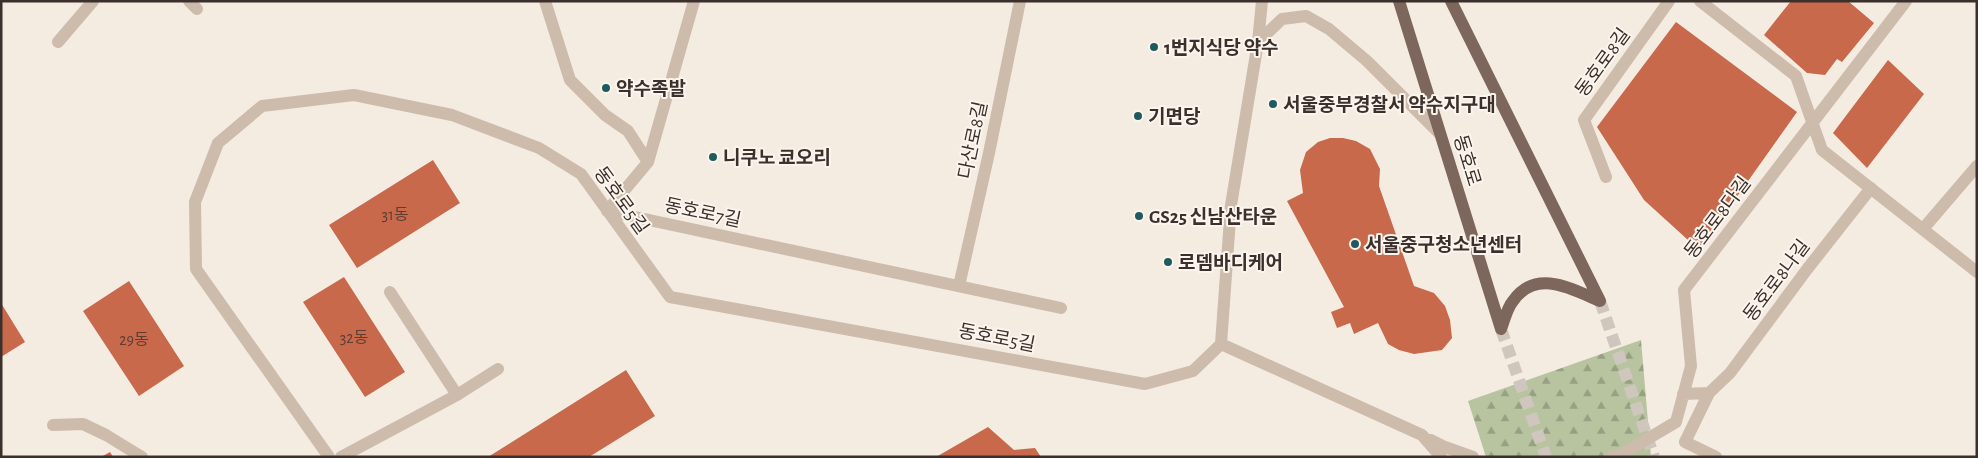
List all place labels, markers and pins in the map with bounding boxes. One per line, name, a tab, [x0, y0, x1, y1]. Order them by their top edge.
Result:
place label: 1번지식당 약수	[1164, 38, 1279, 58]
marker: 1번지식당 약수	[1148, 41, 1160, 53]
place label: 약수족발	[616, 79, 686, 99]
marker: 약수족발	[600, 82, 612, 94]
place label: 서울중부경찰서 약수지구대	[1283, 95, 1496, 115]
marker: 서울중부경찰서 약수지구대	[1267, 98, 1279, 110]
place label: 기면당	[1148, 107, 1201, 127]
marker: 기면당	[1132, 110, 1144, 122]
place label: 니쿠노 쿄오리	[723, 148, 831, 168]
marker: 니쿠노 쿄오리	[707, 151, 719, 163]
place label: GS25 신남산타운	[1149, 207, 1277, 227]
marker: GS25 신남산타운	[1133, 210, 1145, 222]
place label: 서울중구청소년센터	[1365, 235, 1522, 255]
marker: 서울중구청소년센터	[1349, 238, 1361, 250]
place label: 로뎀바디케어	[1178, 253, 1283, 273]
marker: 로뎀바디케어	[1162, 256, 1174, 268]

